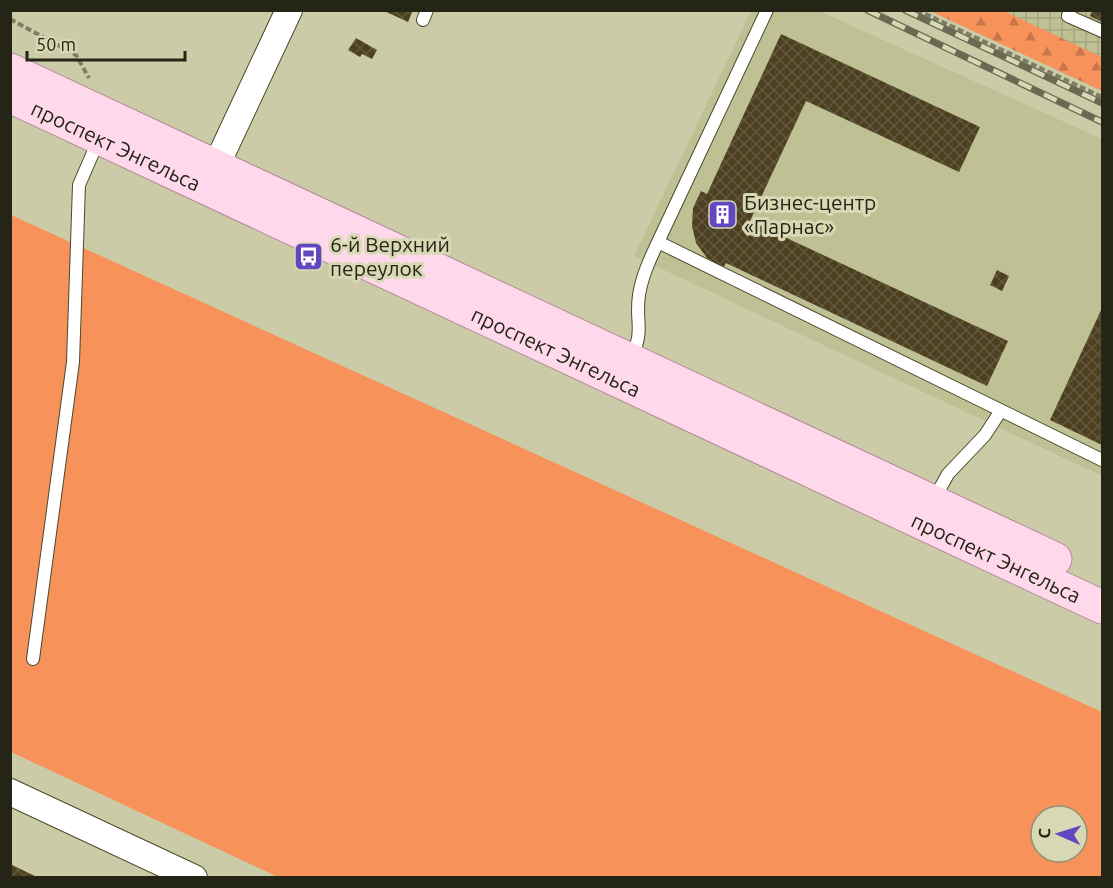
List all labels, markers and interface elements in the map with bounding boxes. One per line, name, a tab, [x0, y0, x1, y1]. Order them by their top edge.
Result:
scale bar	[27, 24, 184, 62]
text: 50 m	[36, 34, 76, 54]
street label: проспект Энгельса	[28, 96, 204, 195]
place label: Бизнес-центр «Парнас»	[744, 190, 876, 238]
building icon: Бизнес-центр «Парнас»	[707, 198, 739, 230]
place label: 6-й Верхний переулок	[330, 232, 450, 280]
bus stop icon: 6-й Верхний переулок	[293, 240, 325, 272]
street label: проспект Энгельса	[468, 302, 645, 401]
street label: проспект Энгельса	[908, 508, 1085, 607]
north arrow	[1029, 804, 1089, 864]
text: С	[1035, 828, 1053, 839]

